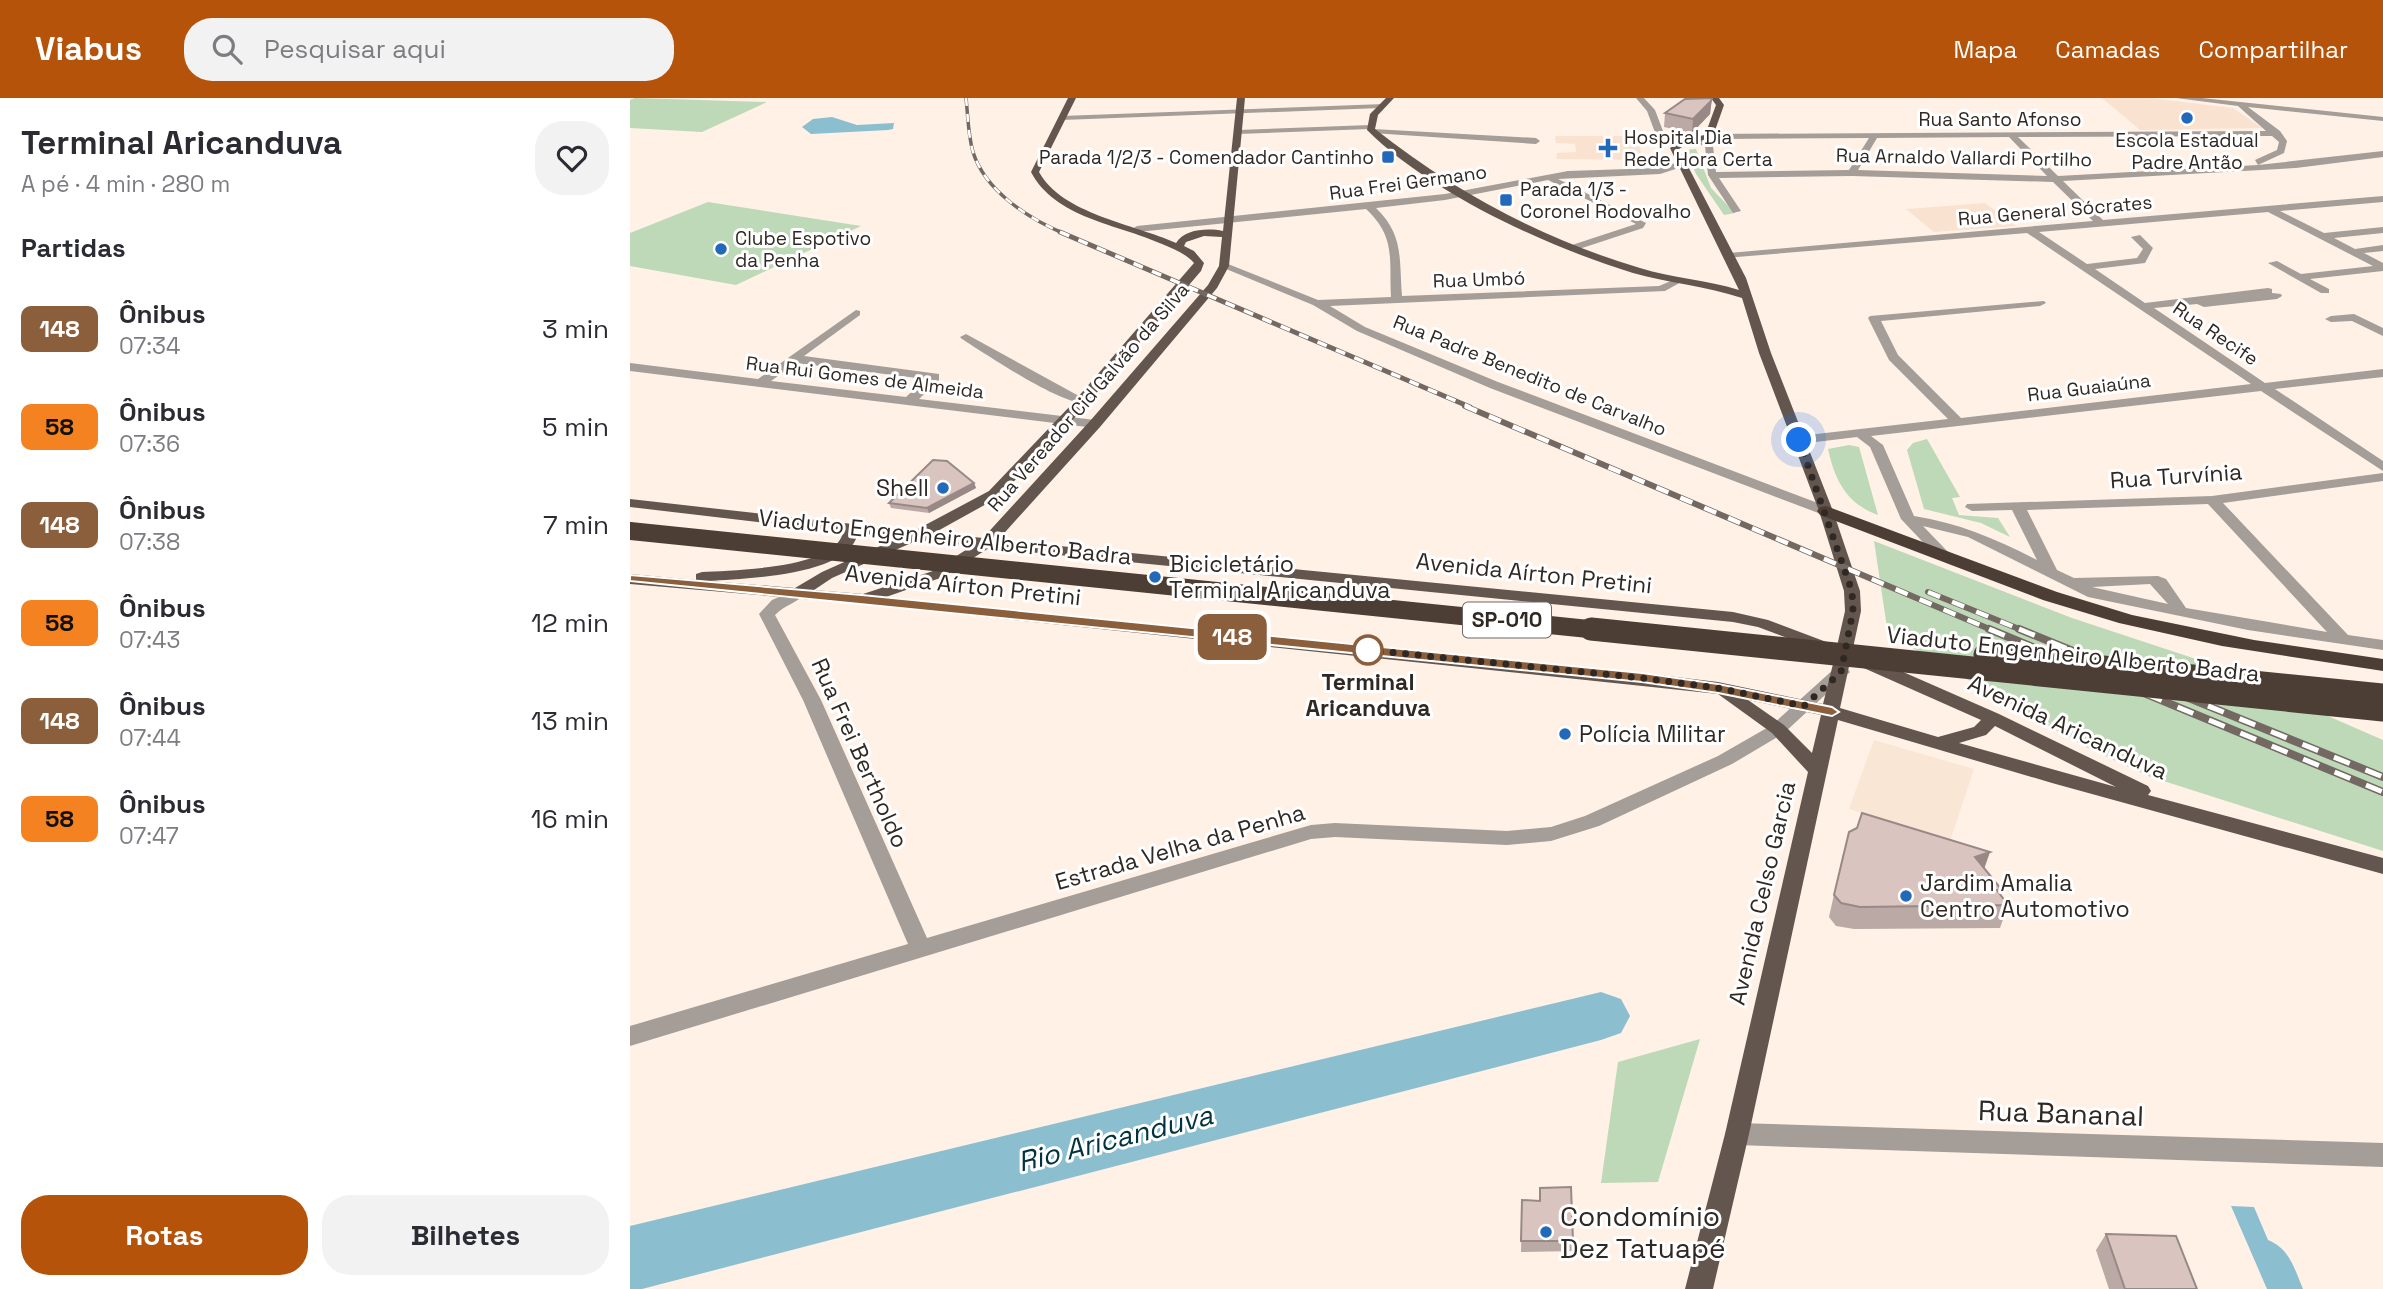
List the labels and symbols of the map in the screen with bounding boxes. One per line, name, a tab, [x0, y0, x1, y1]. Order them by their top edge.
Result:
street label: Rua Santo Afonso	[1919, 107, 2081, 132]
marker: Escola Estadual Padre Antão	[2179, 110, 2195, 126]
place label: Hospital Dia Rede Hora Certa	[1624, 125, 1773, 172]
place label: Escola Estadual Padre Antão	[2115, 128, 2259, 175]
marker: Hospital Dia Rede Hora Certa	[1598, 138, 1618, 158]
street label: Rua Arnaldo Vallardi Portilho	[1836, 143, 2092, 172]
place label: Parada 1/2/3 - Comendador Cantinho	[1039, 145, 1374, 170]
marker: Parada 1/2/3 - Comendador Cantinho	[1380, 149, 1396, 165]
street label: Rua Frei Germano	[1328, 159, 1488, 206]
place label: Parada 1/3 - Coronel Rodovalho	[1520, 177, 1691, 224]
street label: Rua General Sócrates	[1957, 190, 2153, 231]
marker: Parada 1/3 - Coronel Rodovalho	[1498, 192, 1514, 208]
place label: Clube Espotivo da Penha	[735, 226, 871, 273]
marker: Clube Espotivo da Penha	[713, 241, 729, 257]
street label: Rua Umbó	[1432, 265, 1526, 294]
street label: Rua Vereador Cid Galvão da Silva	[982, 278, 1195, 517]
street label: Rua Recife	[2168, 296, 2263, 371]
street label: Rua Padre Benedito de Carvalho	[1389, 309, 1670, 442]
street label: Rua Rui Gomes de Almeida	[745, 350, 985, 405]
street label: Rua Guaiaúna	[2026, 368, 2152, 407]
your location	[1781, 422, 1816, 457]
street label: Rua Turvínia	[2109, 456, 2243, 496]
place label: Shell	[876, 473, 929, 503]
marker: Shell	[935, 480, 951, 496]
street label: Viaduto Engenheiro Alberto Badra	[757, 502, 1133, 572]
street label: Avenida Aírton Pretini	[1414, 546, 1654, 600]
place label: Bicicletário Terminal Aricanduva	[1169, 549, 1391, 605]
street label: Avenida Aírton Pretini	[843, 558, 1083, 612]
marker: Bicicletário Terminal Aricanduva	[1147, 569, 1163, 585]
road number: SP-010	[1463, 602, 1551, 638]
line badge: 148	[1192, 614, 1272, 660]
street label: Viaduto Engenheiro Alberto Badra	[1885, 619, 2261, 689]
marker: Terminal Aricanduva	[1353, 635, 1383, 665]
street label: Rua Frei Bertholdo	[805, 653, 915, 853]
place label: Terminal Aricanduva	[1305, 667, 1431, 723]
street label: Avenida Aricanduva	[1963, 668, 2173, 786]
place label: Polícia Militar	[1579, 719, 1726, 749]
marker: Polícia Militar	[1557, 726, 1573, 742]
street label: Avenida Celso Garcia	[1722, 778, 1802, 1008]
street label: Estrada Velha da Penha	[1052, 797, 1308, 897]
place label: Jardim Amalia Centro Automotivo	[1920, 868, 2130, 924]
marker: Jardim Amalia Centro Automotivo	[1898, 888, 1914, 904]
street label: Rua Bananal	[1977, 1092, 2145, 1134]
water label: Rio Aricanduva	[1014, 1096, 1217, 1180]
place label: Condomínio Dez Tatuapé	[1560, 1198, 1726, 1266]
marker: Condomínio Dez Tatuapé	[1538, 1224, 1554, 1240]

